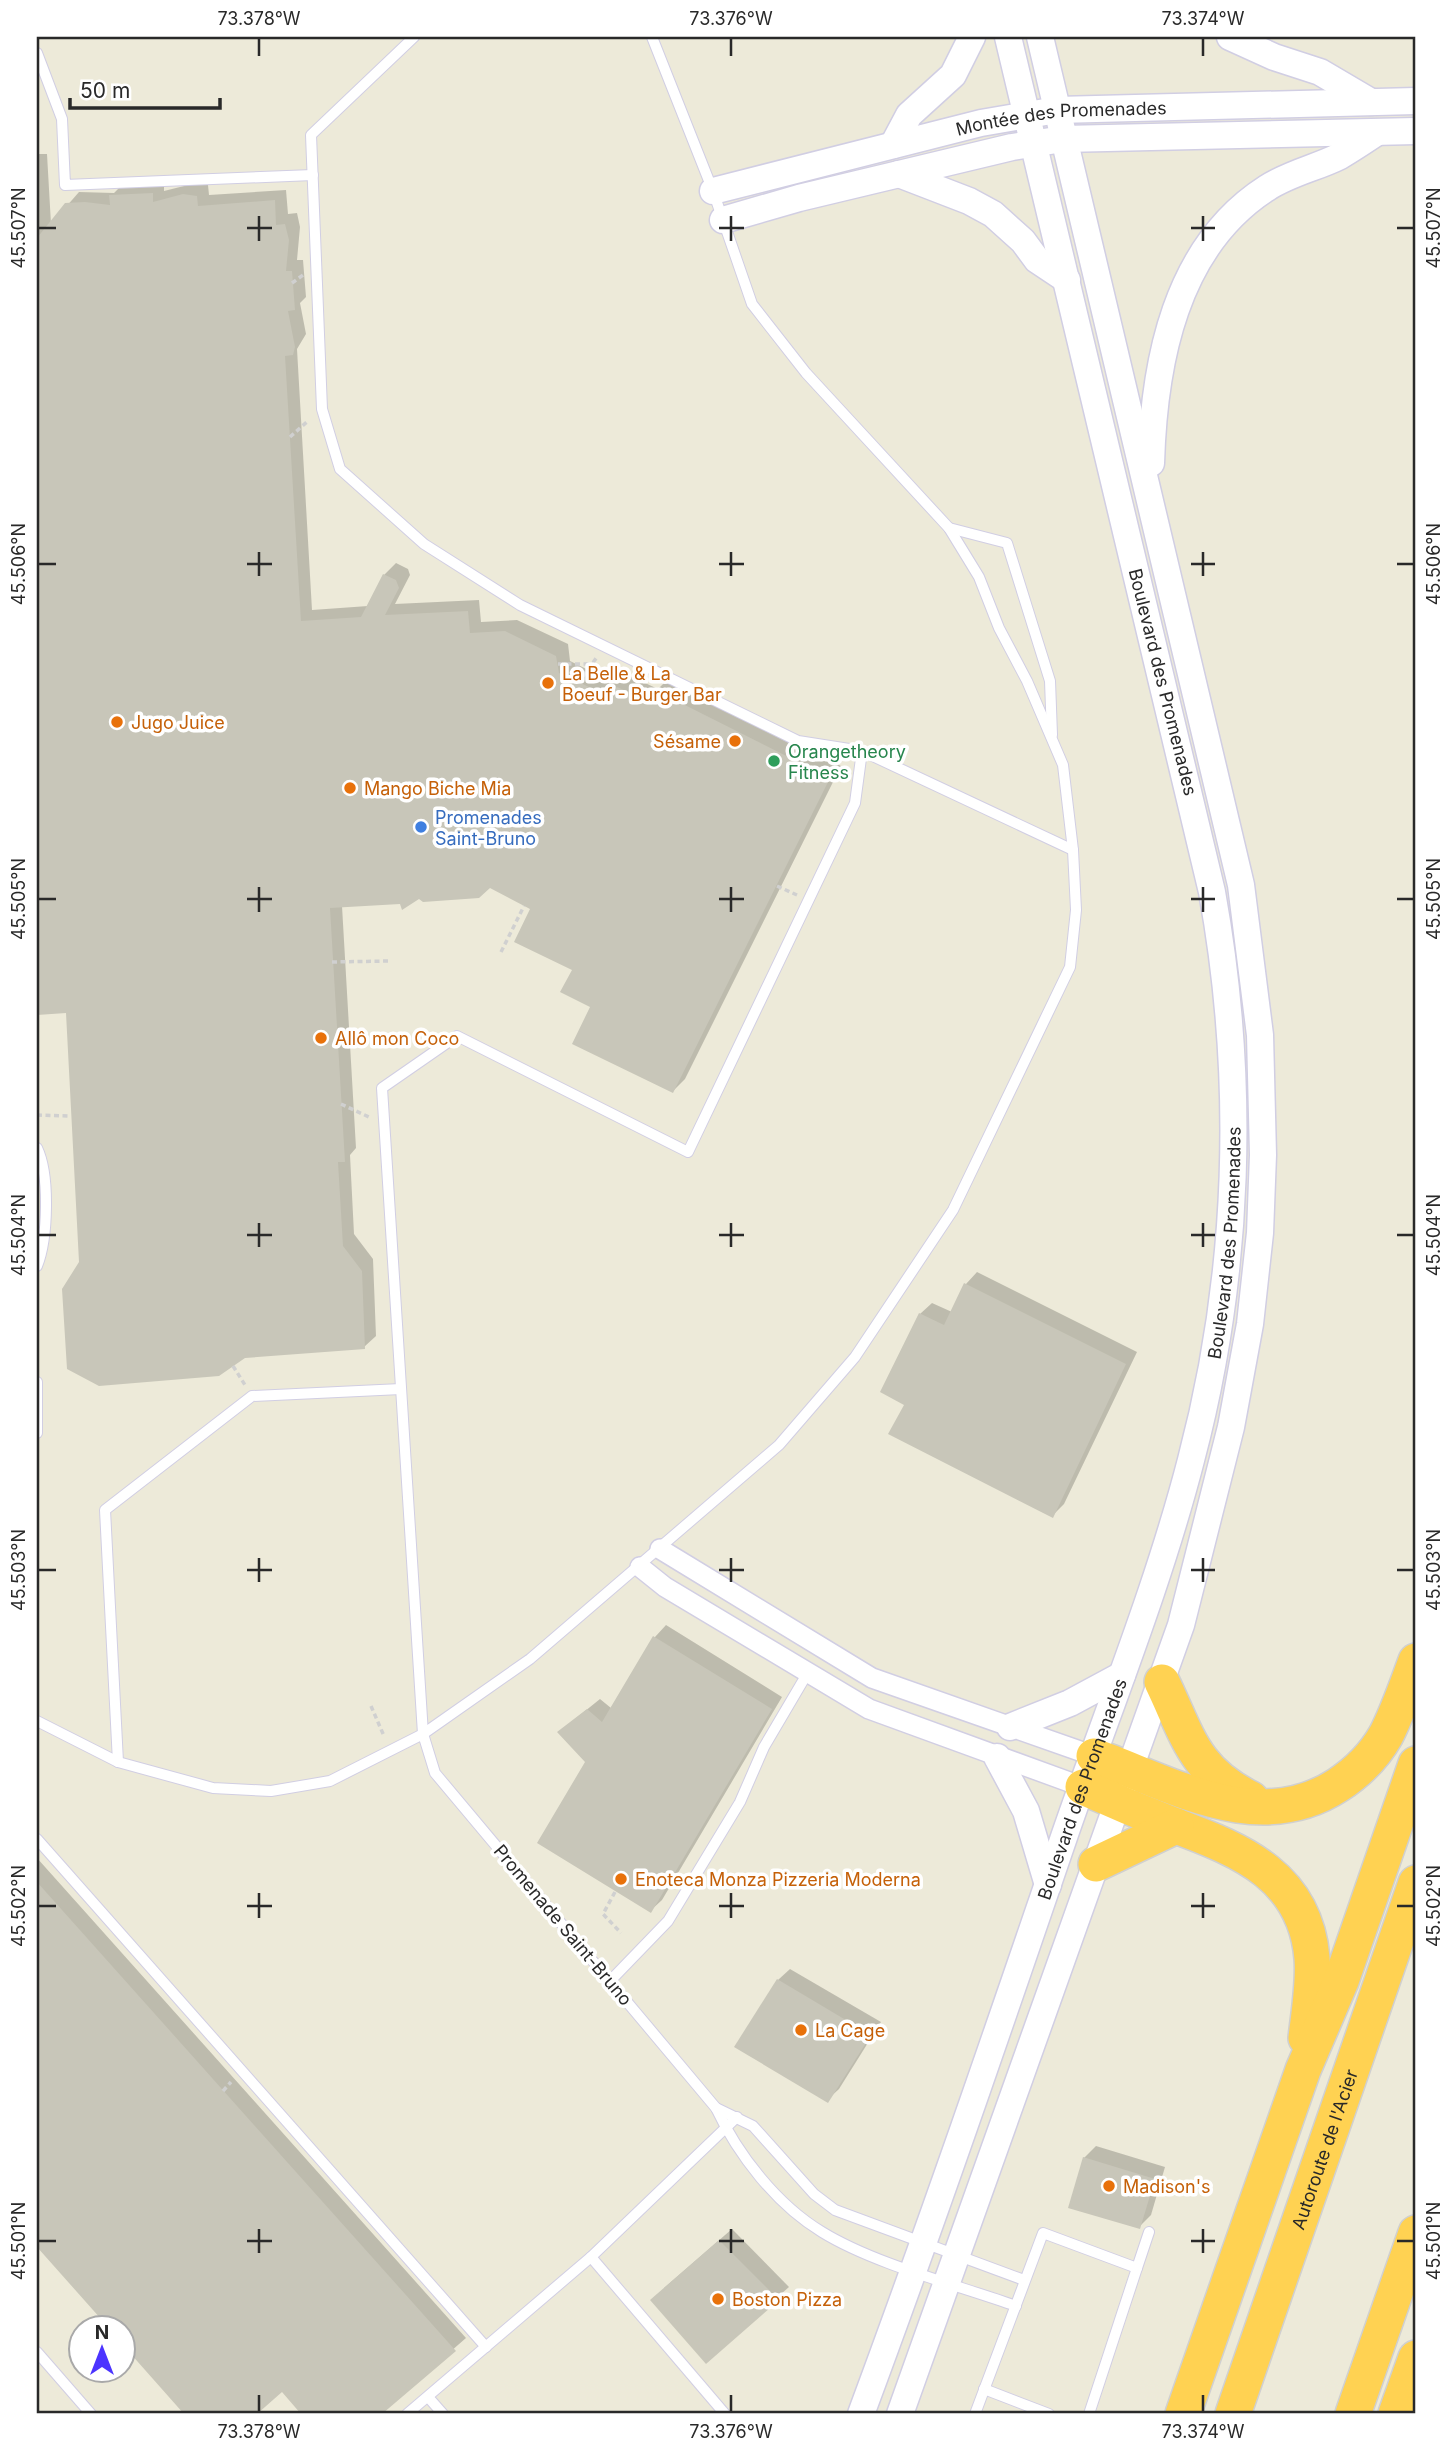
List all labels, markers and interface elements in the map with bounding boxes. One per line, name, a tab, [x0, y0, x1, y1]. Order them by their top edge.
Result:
text: 73.378°W	[217, 8, 301, 29]
text: 73.376°W	[689, 8, 773, 29]
text: 73.374°W	[1162, 8, 1245, 29]
scale bar	[70, 66, 220, 110]
text: 50 m	[80, 78, 130, 103]
street label: Montée des Promenades	[953, 97, 1167, 140]
text: 45.507°N	[8, 188, 29, 268]
text: 45.507°N	[1423, 188, 1444, 268]
text: 45.506°N	[8, 523, 29, 605]
text: 45.506°N	[1423, 523, 1444, 605]
street label: Boulevard des Promenades	[1125, 566, 1201, 798]
place label: La Belle & La Boeuf - Burger Bar	[562, 663, 722, 705]
marker: La Belle & La Boeuf - Burger Bar	[540, 675, 556, 691]
place label: Jugo Juice	[131, 712, 225, 733]
marker: Jugo Juice	[109, 714, 125, 730]
place label: Sésame	[653, 731, 721, 752]
marker: Sésame	[727, 733, 743, 749]
place label: Orangetheory Fitness	[788, 741, 906, 783]
marker: Orangetheory Fitness	[766, 753, 782, 769]
place label: Mango Biche Mia	[364, 778, 511, 799]
marker: Mango Biche Mia	[342, 780, 358, 796]
place label: Promenades Saint-Bruno	[435, 807, 542, 849]
marker: Promenades Saint-Bruno	[413, 819, 429, 835]
text: 45.505°N	[8, 858, 29, 940]
text: 45.505°N	[1423, 858, 1444, 940]
place label: Allô mon Coco	[335, 1028, 459, 1049]
marker: Allô mon Coco	[313, 1030, 329, 1046]
street label: Boulevard des Promenades	[1203, 1127, 1244, 1361]
text: 45.504°N	[8, 1194, 29, 1276]
text: 45.504°N	[1423, 1194, 1444, 1276]
text: 45.503°N	[8, 1529, 29, 1611]
text: 45.503°N	[1423, 1529, 1444, 1611]
street label: Boulevard des Promenades	[1033, 1675, 1131, 1902]
street label: Promenade Saint-Bruno	[490, 1840, 636, 2010]
text: 45.502°N	[8, 1865, 29, 1947]
text: 45.502°N	[1423, 1865, 1444, 1947]
place label: Enoteca Monza Pizzeria Moderna	[635, 1869, 921, 1890]
marker: Enoteca Monza Pizzeria Moderna	[613, 1871, 629, 1887]
place label: La Cage	[815, 2020, 885, 2041]
marker: La Cage	[793, 2022, 809, 2038]
street label: Autoroute de l'Acier	[1287, 2066, 1362, 2232]
place label: Madison's	[1123, 2176, 1211, 2197]
marker: Madison's	[1101, 2178, 1117, 2194]
text: 45.501°N	[8, 2202, 29, 2280]
text: 45.501°N	[1423, 2202, 1444, 2280]
place label: Boston Pizza	[732, 2289, 842, 2310]
marker: Boston Pizza	[710, 2291, 726, 2307]
north arrow	[66, 2314, 136, 2384]
text: N	[95, 2321, 109, 2344]
text: 73.378°W	[217, 2421, 301, 2442]
text: 73.376°W	[689, 2421, 773, 2442]
text: 73.374°W	[1162, 2421, 1245, 2442]

